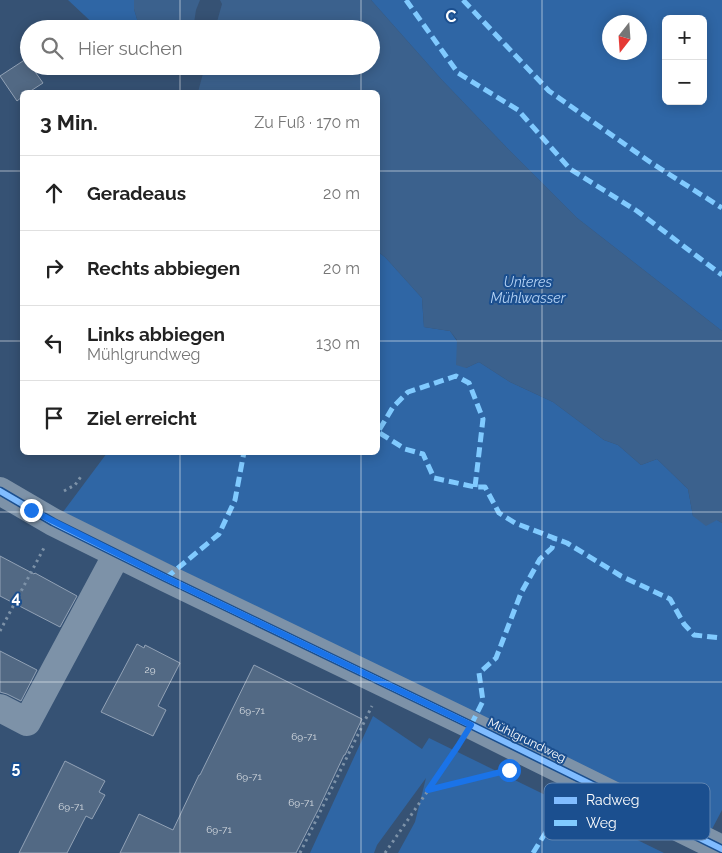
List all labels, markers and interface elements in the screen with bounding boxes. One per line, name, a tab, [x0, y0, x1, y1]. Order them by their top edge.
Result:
text: C	[446, 7, 457, 26]
north arrow	[602, 15, 647, 60]
map controls	[662, 15, 707, 105]
button: +	[662, 15, 707, 60]
search box	[20, 20, 380, 75]
icon: search	[38, 34, 66, 62]
text: Hier suchen	[78, 37, 183, 59]
button: −	[662, 60, 707, 105]
text: 3 Min.	[40, 110, 98, 135]
text: Zu Fuß · 170 m	[254, 113, 360, 132]
icon: ahead	[40, 179, 68, 207]
text: Geradeaus	[87, 182, 186, 204]
text: 20 m	[323, 184, 360, 203]
icon: right	[40, 254, 68, 282]
text: Rechts abbiegen	[87, 257, 240, 279]
text: 20 m	[323, 259, 360, 278]
water label: Unteres Mühlwasser	[490, 274, 567, 306]
text: Links abbiegen	[87, 323, 225, 345]
icon: left	[40, 329, 68, 357]
text: 130 m	[316, 334, 360, 353]
text: Mühlgrundweg	[87, 345, 201, 364]
icon: arrive	[40, 404, 68, 432]
text: Ziel erreicht	[87, 407, 197, 429]
route end	[20, 499, 43, 522]
text: 4	[11, 588, 21, 607]
house number: 29	[144, 664, 156, 675]
house number: 69-71	[239, 705, 265, 716]
street label: Mühlgrundweg	[486, 715, 568, 765]
house number: 69-71	[291, 731, 317, 742]
text: 5	[12, 758, 21, 777]
route start	[498, 759, 521, 782]
house number: 69-71	[236, 771, 262, 782]
legend	[544, 783, 710, 840]
text: Radweg	[586, 792, 639, 808]
house number: 69-71	[288, 797, 314, 808]
house number: 69-71	[58, 801, 84, 812]
text: Weg	[586, 815, 617, 831]
house number: 69-71	[206, 824, 232, 835]

